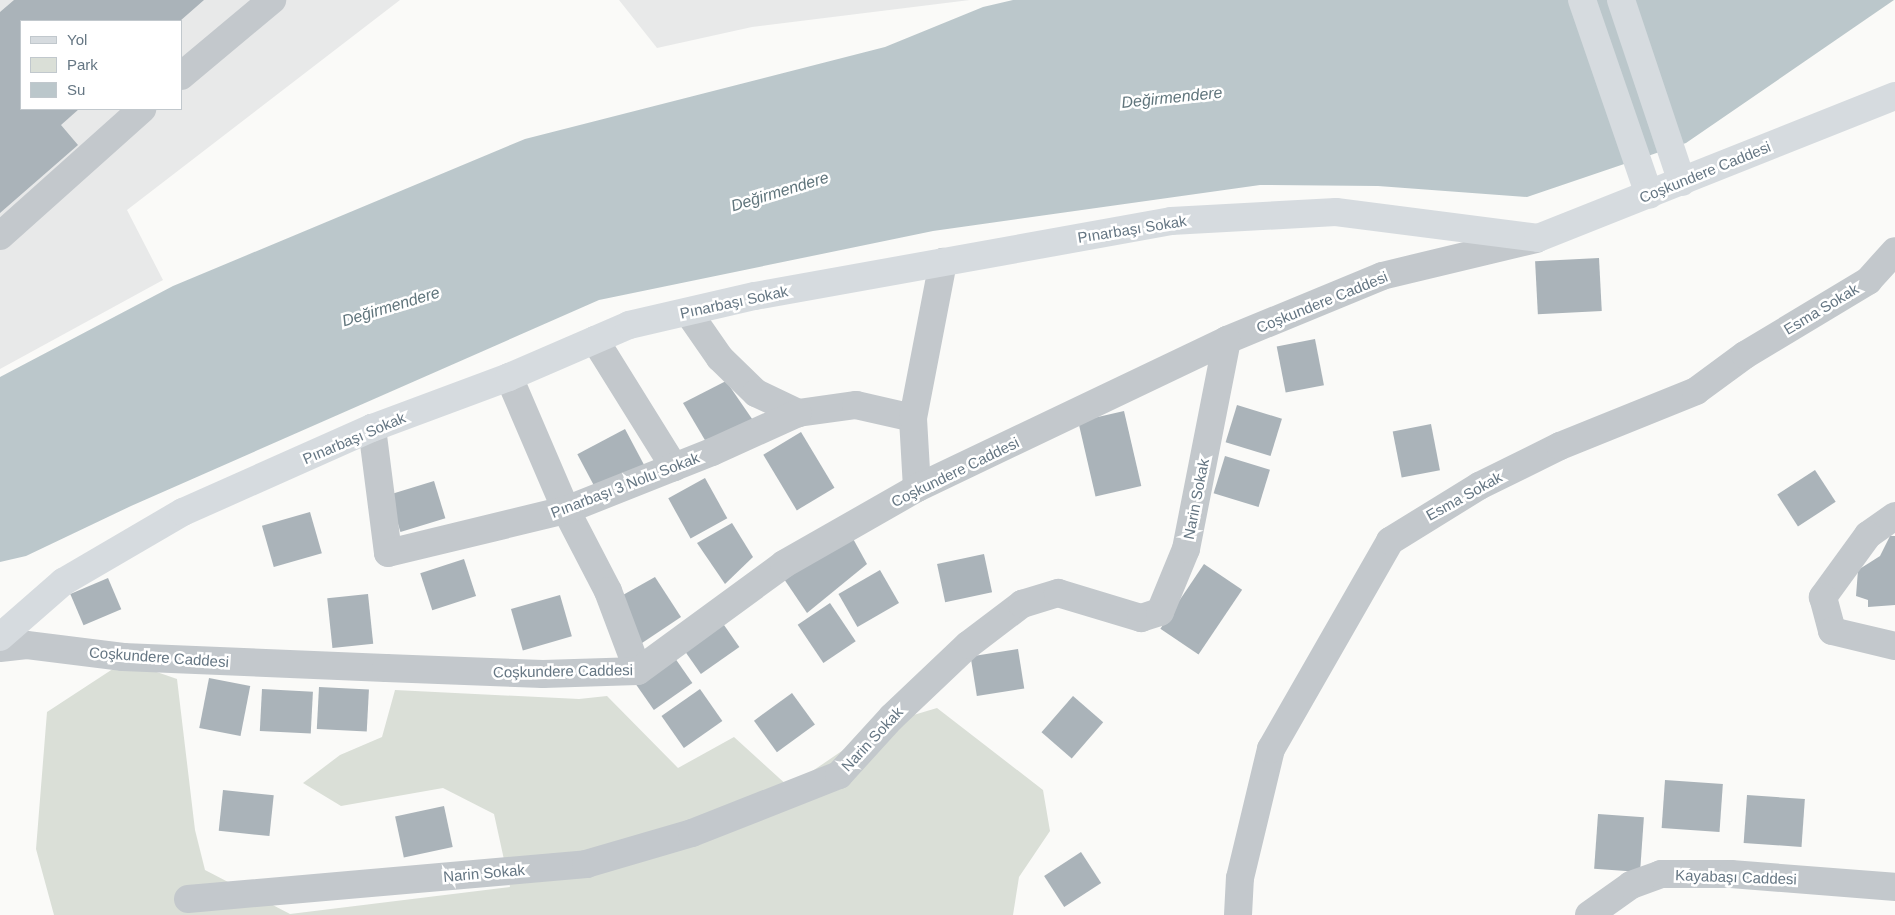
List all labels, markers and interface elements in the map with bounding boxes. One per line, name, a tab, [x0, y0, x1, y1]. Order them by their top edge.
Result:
legend	[20, 20, 182, 110]
text: Yol	[67, 31, 87, 48]
text: Park	[67, 56, 98, 73]
text: Su	[67, 81, 85, 98]
water label: Değirmendere	[1121, 83, 1223, 113]
street label: Coşkundere Caddesi	[1637, 137, 1773, 207]
water label: Değirmendere	[729, 168, 831, 216]
street label: Pınarbaşı Sokak	[1076, 212, 1188, 246]
street label: Coşkundere Caddesi	[1254, 267, 1390, 337]
street label: Esma Sokak	[1780, 280, 1862, 338]
street label: Pınarbaşı Sokak	[678, 282, 790, 322]
water label: Değirmendere	[340, 283, 442, 331]
street label: Pınarbaşı Sokak	[300, 408, 408, 468]
street label: Coşkundere Caddesi	[888, 433, 1022, 511]
street label: Pınarbaşı 3 Nolu Sokak	[548, 448, 702, 522]
street label: Narin Sokak	[1179, 457, 1213, 541]
street label: Esma Sokak	[1423, 468, 1505, 524]
street label: Coşkundere Caddesi	[89, 643, 229, 671]
street label: Coşkundere Caddesi	[493, 661, 633, 681]
street label: Narin Sokak	[838, 703, 906, 775]
street label: Narin Sokak	[443, 860, 525, 886]
street label: Kayabaşı Caddesi	[1675, 866, 1797, 888]

